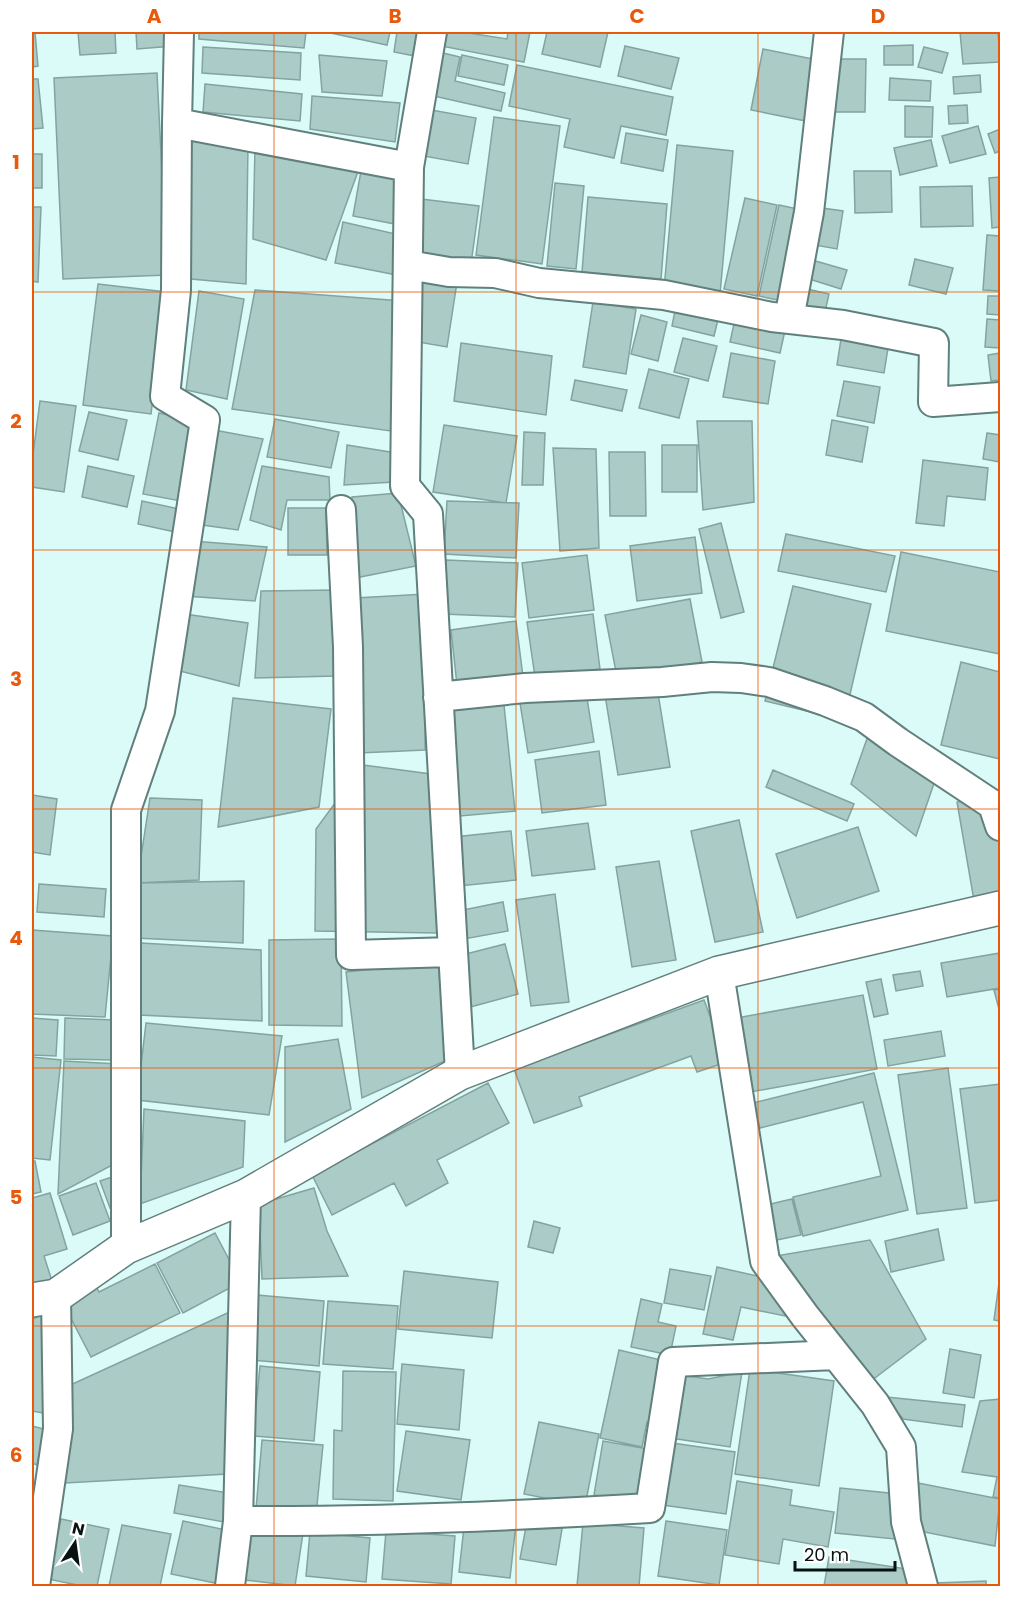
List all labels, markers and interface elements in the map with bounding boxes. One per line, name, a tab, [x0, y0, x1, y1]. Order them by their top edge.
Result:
text: A	[147, 2, 162, 30]
text: B	[388, 2, 402, 30]
text: C	[629, 2, 645, 30]
text: D	[871, 2, 885, 30]
text: 1	[12, 148, 20, 176]
text: 2	[10, 407, 22, 435]
text: 3	[10, 665, 22, 693]
text: 4	[9, 924, 23, 952]
text: 5	[10, 1183, 23, 1211]
text: 6	[10, 1441, 22, 1469]
north arrow	[45, 1513, 105, 1573]
text: N	[70, 1516, 87, 1541]
scale bar	[795, 1534, 896, 1572]
text: 20 m	[804, 1542, 849, 1567]

